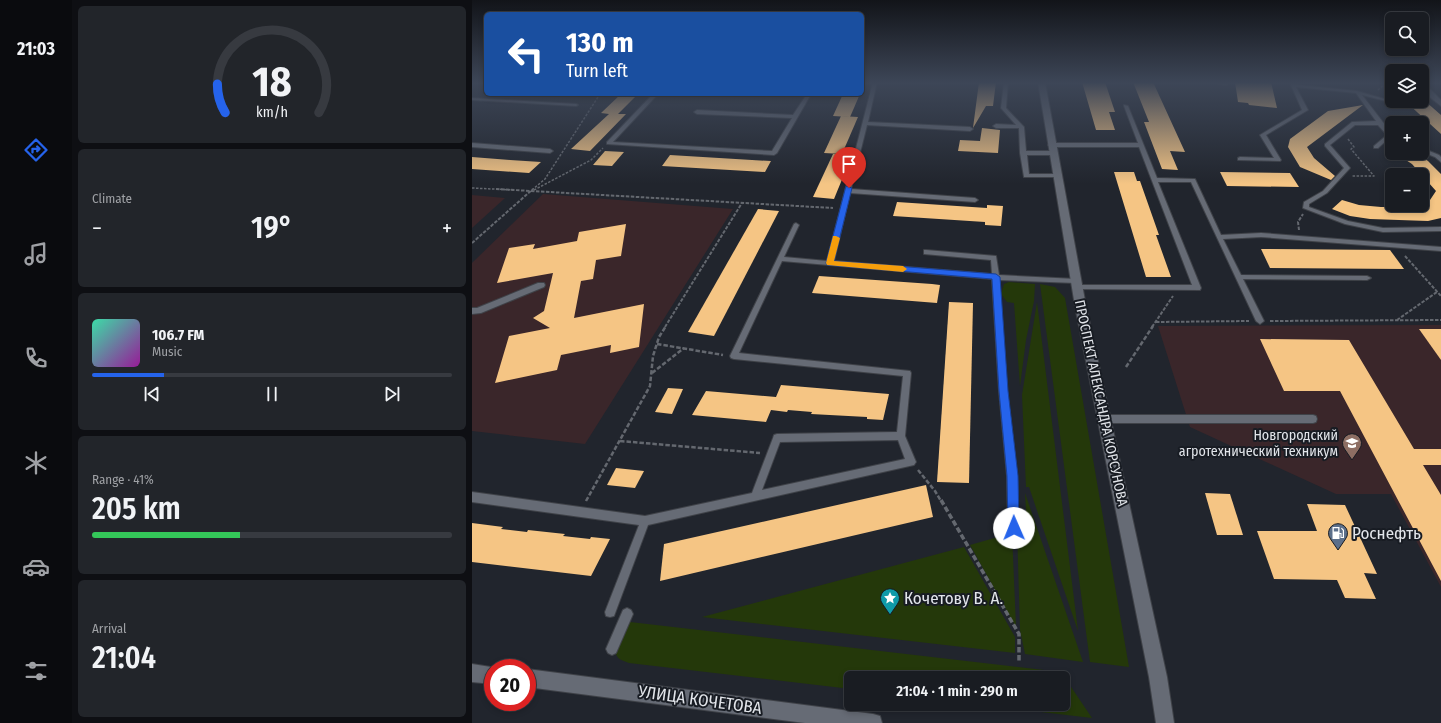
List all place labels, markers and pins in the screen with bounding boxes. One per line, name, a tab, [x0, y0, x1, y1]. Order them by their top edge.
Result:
pin	[832, 147, 866, 188]
place label: Новгородский агротехнический техникум	[1179, 427, 1338, 460]
school or university icon: Новгородский агротехнический техникум	[1341, 432, 1363, 460]
fuel station icon: Роснефть	[1327, 522, 1349, 550]
place label: Роснефть	[1352, 523, 1421, 544]
place icon: Кочетову В. А.	[879, 587, 901, 615]
place label: Кочетову В. А.	[904, 588, 1003, 609]

